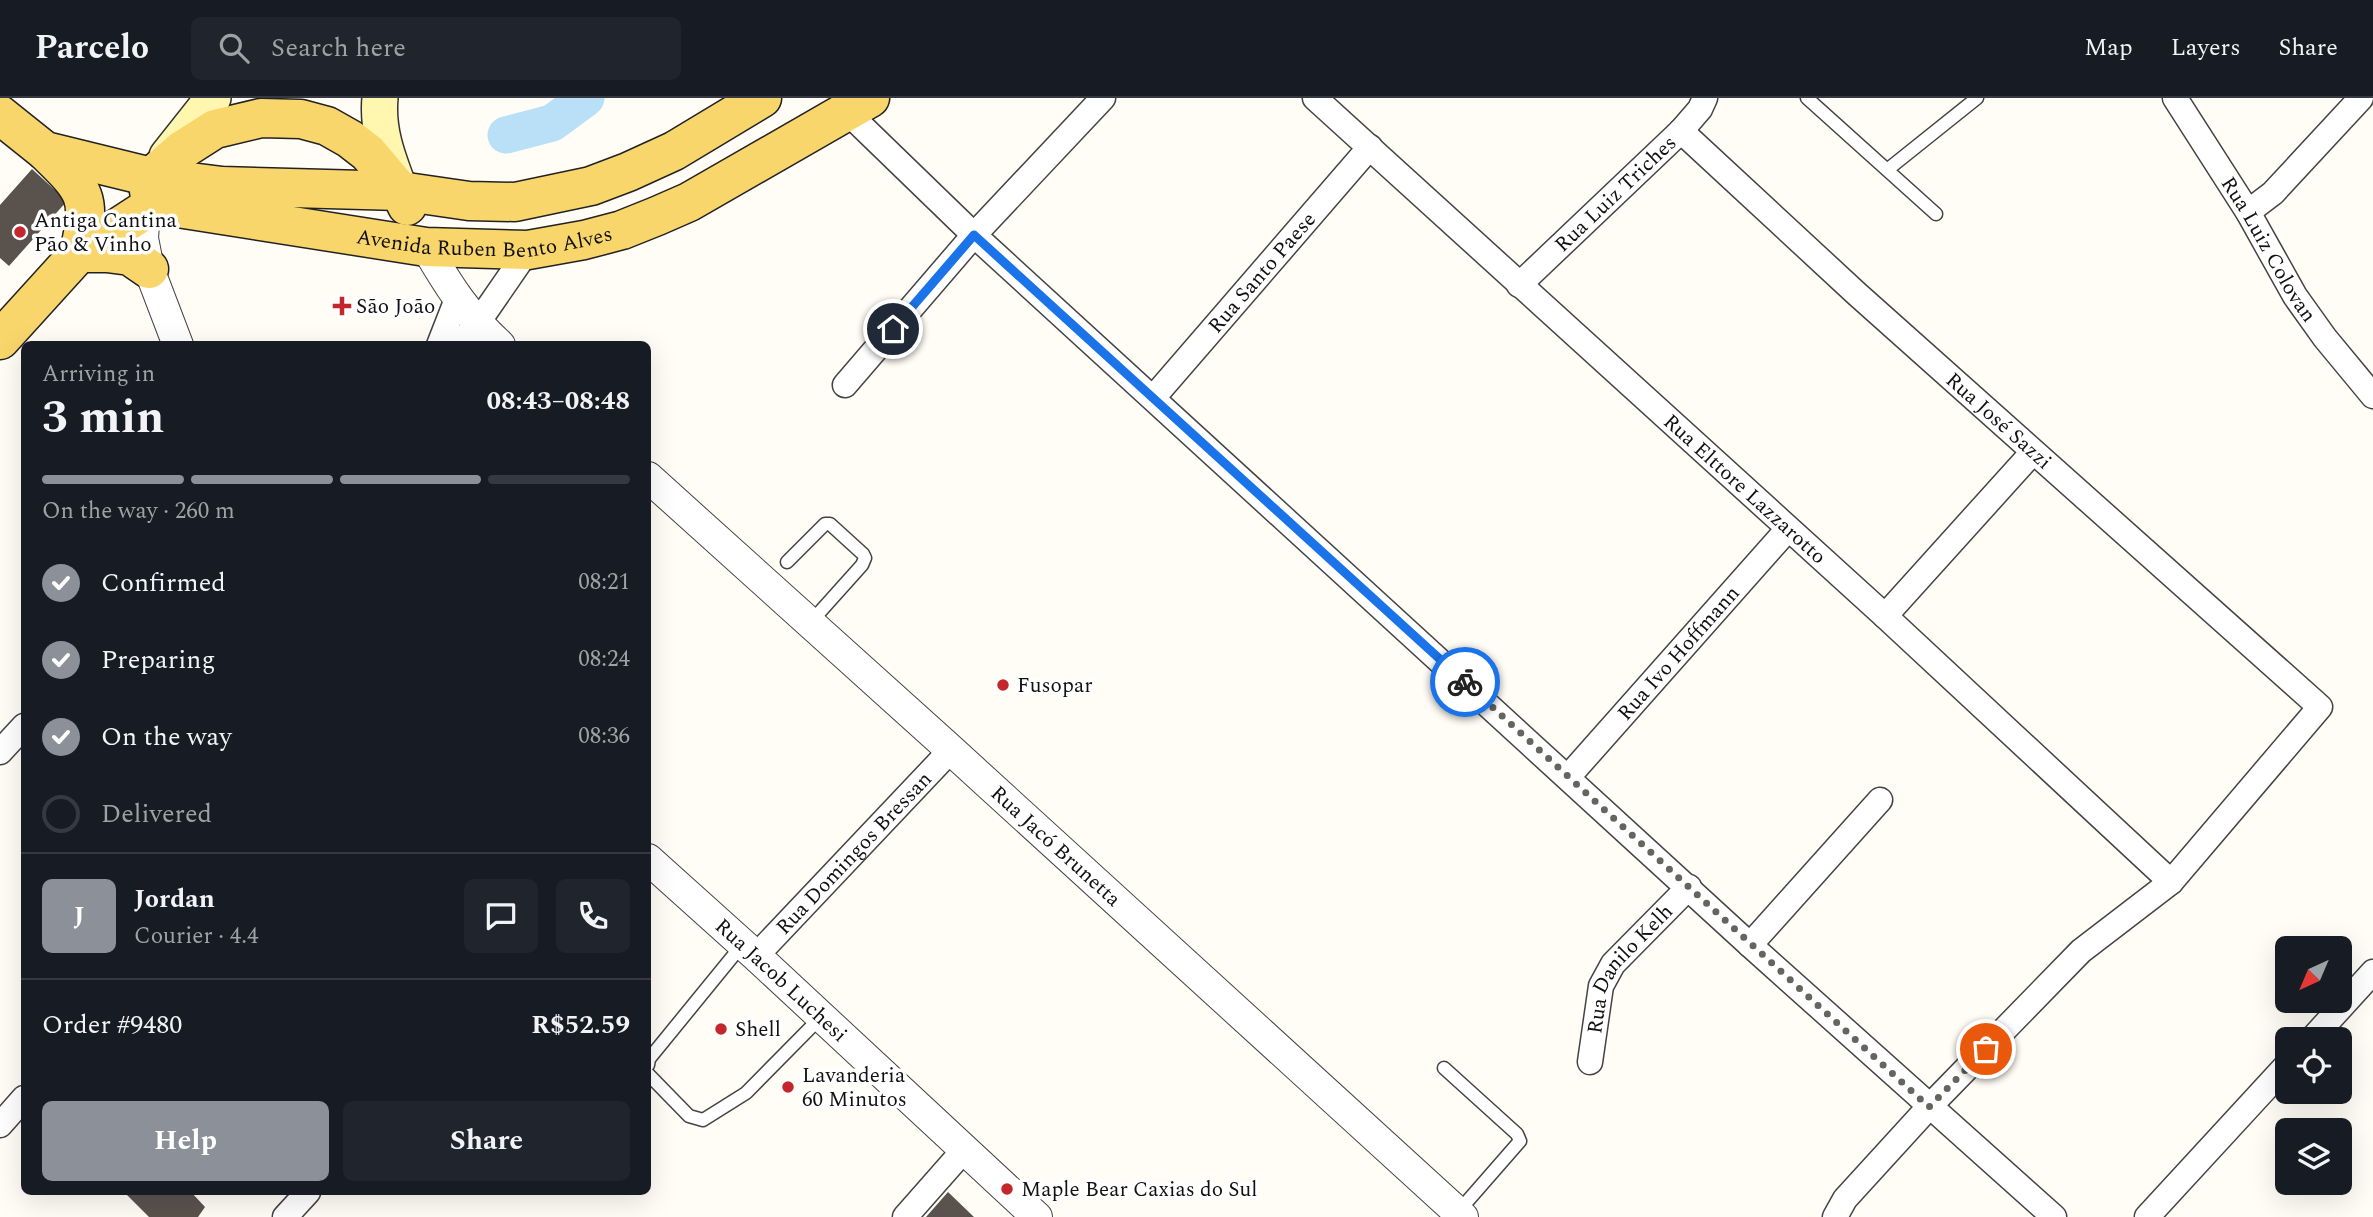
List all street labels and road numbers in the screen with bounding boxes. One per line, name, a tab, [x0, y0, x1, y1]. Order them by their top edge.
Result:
street label: Rua Luiz Triches	[1548, 128, 1684, 260]
street label: Rua Luiz Colovan	[2212, 170, 2324, 329]
street label: Rua Santo Paese	[1201, 205, 1324, 341]
street label: Avenida Ruben Bento Alves	[354, 218, 616, 267]
street label: Rua José Sazzi	[1938, 365, 2059, 478]
street label: Rua Elttore Lazzarotto	[1656, 407, 1833, 572]
street label: Rua Ivo Hoffmann	[1610, 579, 1748, 728]
street label: Rua Domingos Bressan	[769, 764, 940, 943]
street label: Rua Jacó Brunetta	[983, 778, 1128, 915]
street label: Rua Danilo Kelh	[1579, 897, 1681, 1036]
street label: Rua Jacob Luchesi	[707, 911, 854, 1050]

